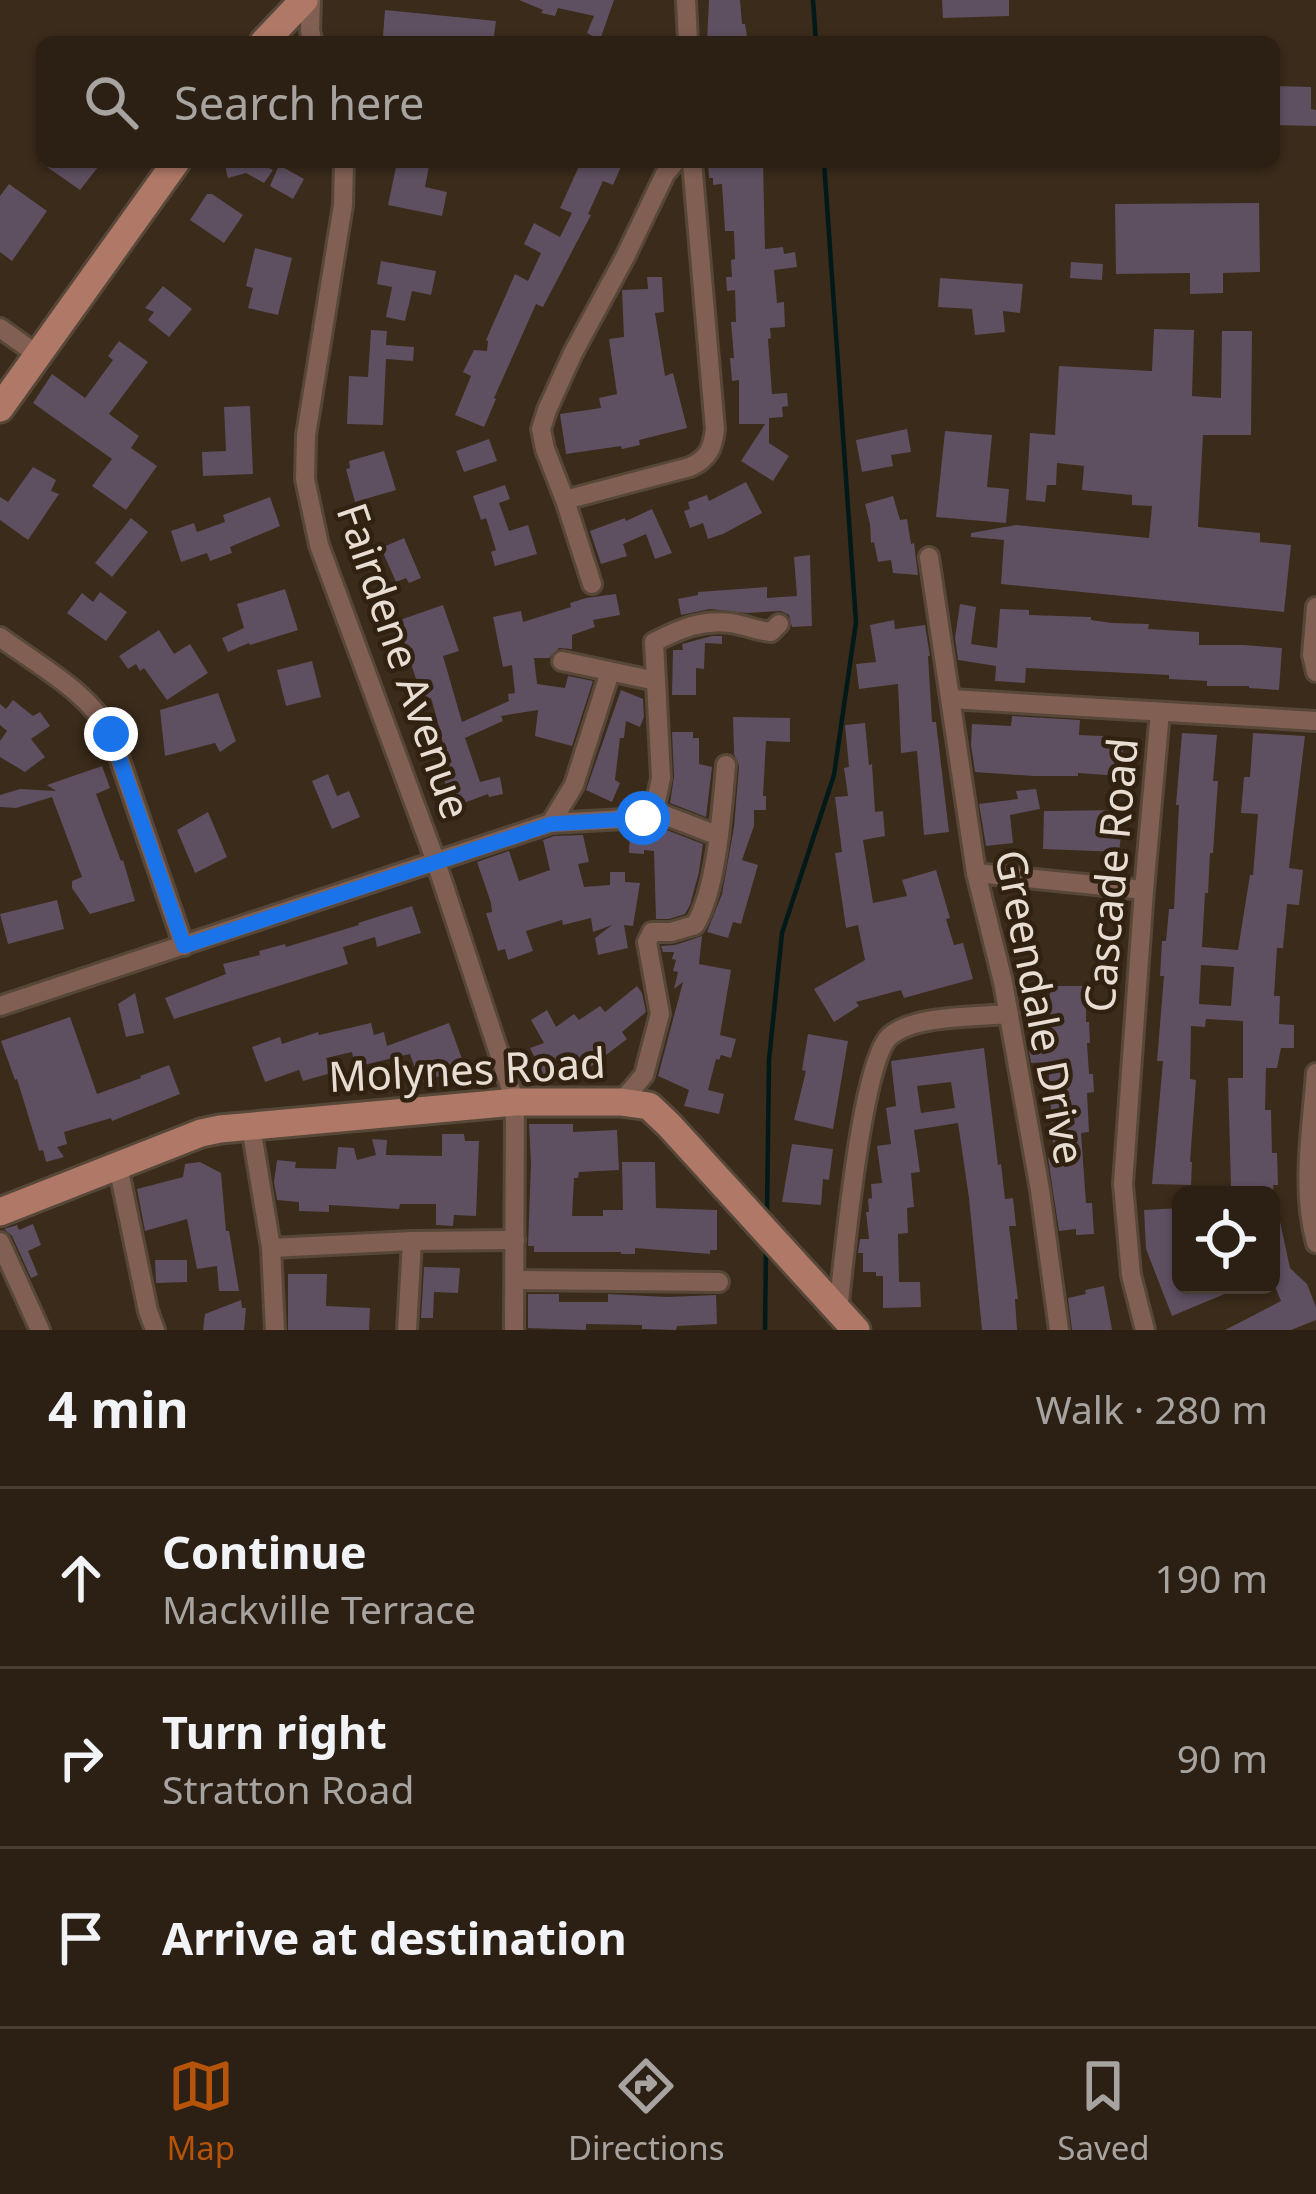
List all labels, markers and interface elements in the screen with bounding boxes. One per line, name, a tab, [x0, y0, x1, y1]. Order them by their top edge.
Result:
search box	[36, 36, 1280, 168]
icon: search	[78, 69, 144, 135]
text: Search here	[174, 72, 424, 133]
street label: Fairdene Avenue	[325, 495, 486, 826]
route end	[84, 707, 138, 761]
street label: Cascade Road	[1069, 735, 1150, 1014]
route start	[616, 791, 670, 845]
street label: Greendale Drive	[983, 845, 1100, 1169]
street label: Molynes Road	[327, 1033, 607, 1104]
map controls	[1172, 1186, 1280, 1294]
button: locate	[1172, 1186, 1280, 1294]
text: 4 min	[48, 1373, 189, 1443]
text: Walk · 280 m	[1035, 1382, 1268, 1435]
text: Continue	[162, 1521, 367, 1582]
icon: ahead	[48, 1545, 114, 1611]
text: 190 m	[1154, 1551, 1268, 1604]
text: Mackville Terrace	[162, 1582, 476, 1635]
text: Turn right	[162, 1701, 387, 1762]
icon: right	[48, 1725, 114, 1791]
text: 90 m	[1177, 1731, 1268, 1784]
text: Stratton Road	[162, 1762, 414, 1815]
icon: arrive	[48, 1905, 114, 1971]
text: Arrive at destination	[162, 1907, 627, 1968]
tab: Map	[166, 2053, 235, 2170]
tab: Directions	[568, 2053, 725, 2170]
tab: Saved	[1057, 2053, 1150, 2170]

